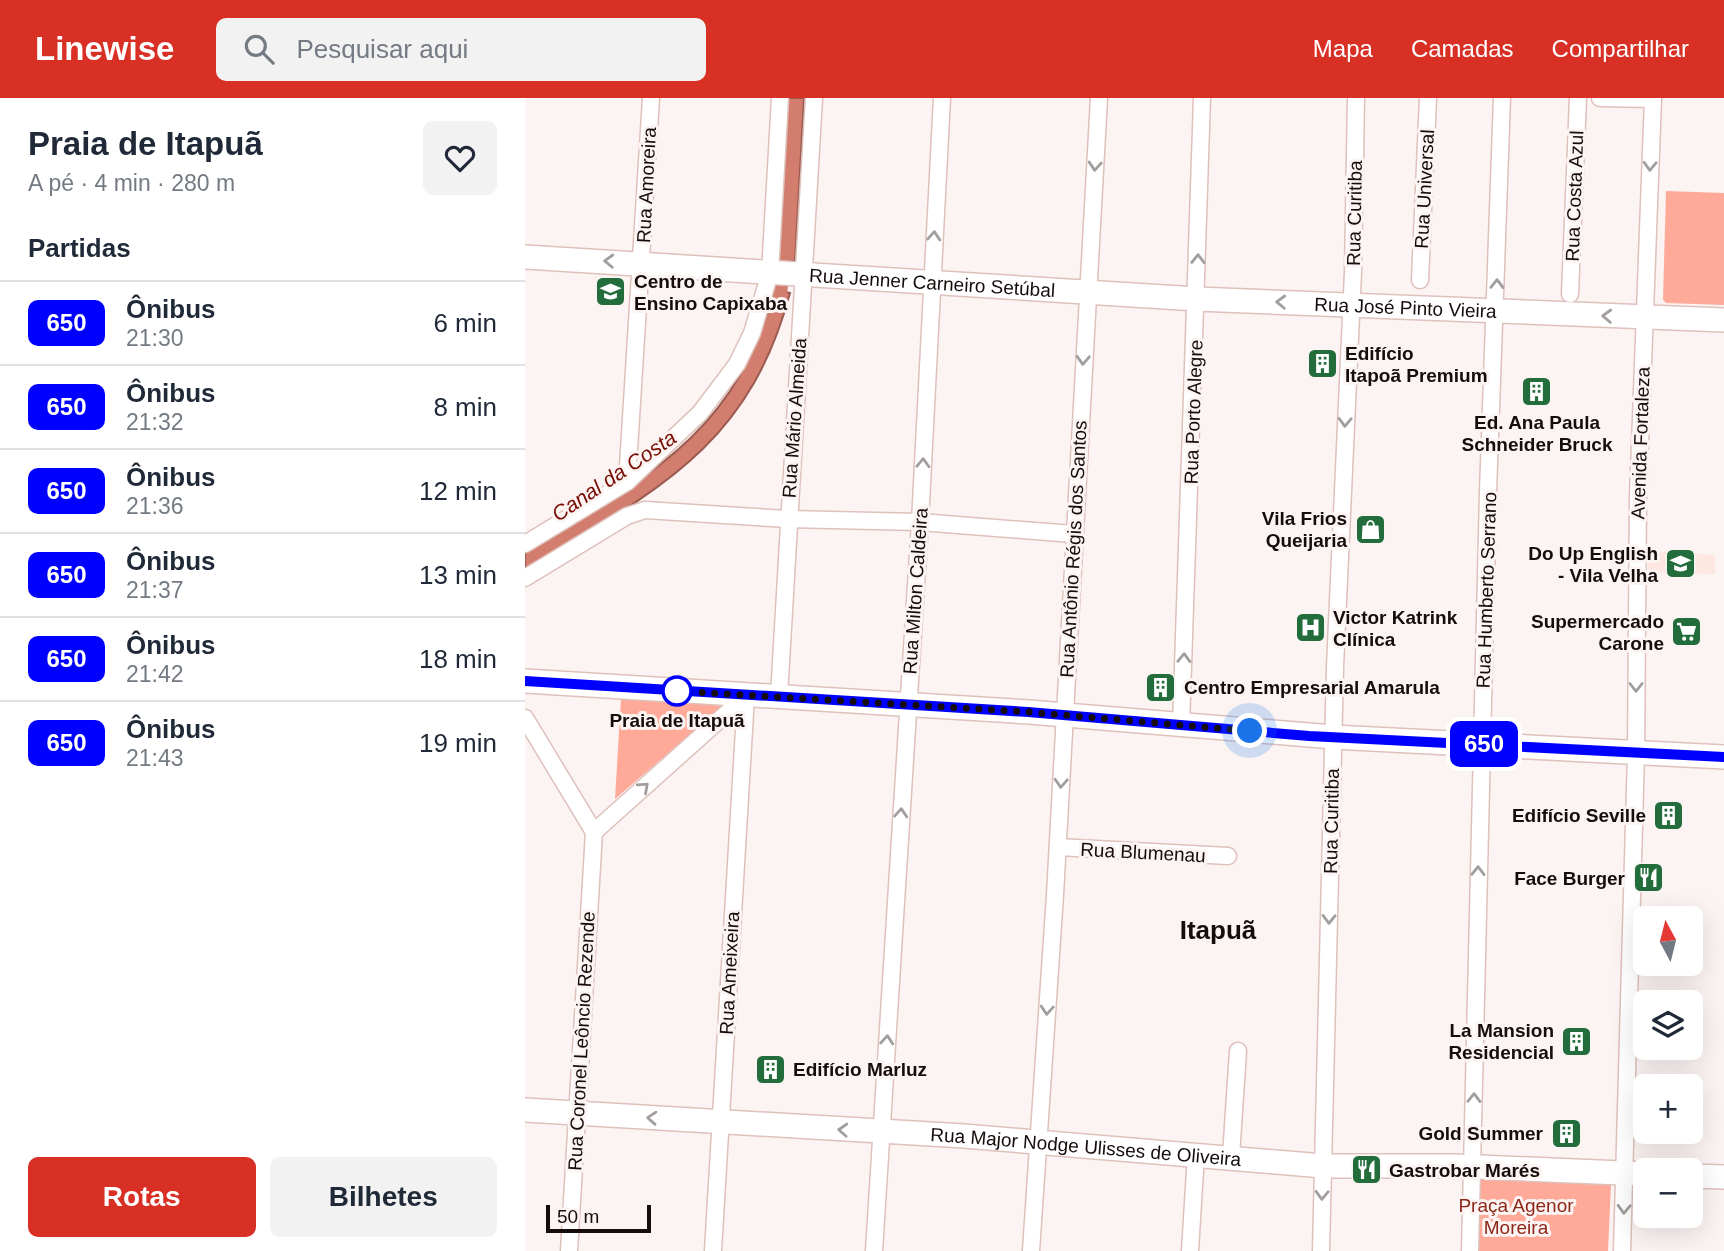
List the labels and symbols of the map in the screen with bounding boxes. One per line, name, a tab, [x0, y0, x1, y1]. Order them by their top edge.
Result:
street label: Rua Amoreira	[633, 126, 660, 244]
street label: Rua Universal	[1411, 129, 1438, 249]
street label: Rua Costa Azul	[1562, 130, 1587, 262]
street label: Rua Curitiba	[1343, 160, 1366, 266]
one-way arrow	[1087, 161, 1102, 172]
one-way arrow	[1643, 161, 1658, 172]
one-way arrow	[926, 230, 941, 241]
one-way arrow	[604, 253, 614, 269]
one-way arrow	[1191, 253, 1206, 264]
street label: Rua Jenner Carneiro Setúbal	[809, 265, 1056, 301]
place label: Centro de Ensino Capixaba	[634, 271, 788, 314]
school or university icon: Centro de Ensino Capixaba	[594, 275, 628, 309]
one-way arrow	[1490, 278, 1505, 289]
street label: Rua José Pinto Vieira	[1314, 294, 1498, 322]
one-way arrow	[1275, 295, 1286, 310]
one-way arrow	[1601, 308, 1612, 323]
street label: Rua Mário Almeida	[778, 337, 811, 499]
street label: Rua Porto Alegre	[1180, 339, 1207, 485]
place label: Edifício Itapoã Premium	[1345, 343, 1488, 386]
building icon: Edifício Itapoã Premium	[1305, 347, 1339, 381]
one-way arrow	[1075, 355, 1090, 366]
street label: Avenida Fortaleza	[1627, 366, 1654, 520]
building icon: Ed. Ana Paula Schneider Bruck	[1520, 374, 1554, 408]
place label: Ed. Ana Paula Schneider Bruck	[1462, 412, 1613, 455]
one-way arrow	[1337, 417, 1352, 428]
street label: Rua Antônio Régis dos Santos	[1056, 420, 1091, 678]
water label: Canal da Costa	[547, 426, 680, 526]
one-way arrow	[915, 458, 930, 469]
street label: Rua Humberto Serrano	[1473, 491, 1500, 689]
street label: Rua Milton Caldeira	[899, 507, 932, 675]
place label: Vila Frios Queijaria	[1262, 508, 1347, 551]
shop icon: Vila Frios Queijaria	[1353, 512, 1387, 546]
place label: Do Up English - Vila Velha	[1528, 543, 1658, 586]
school or university icon: Do Up English - Vila Velha	[1664, 547, 1698, 581]
place label: Victor Katrink Clínica	[1333, 607, 1458, 650]
hospital icon: Victor Katrink Clínica	[1293, 611, 1327, 645]
place label: Supermercado Carone	[1531, 611, 1664, 654]
supermarket icon: Supermercado Carone	[1670, 615, 1704, 649]
one-way arrow	[1176, 652, 1191, 663]
building icon: Centro Empresarial Amarula	[1144, 670, 1178, 704]
marker: Praia de Itapuã	[662, 676, 692, 706]
place label: Centro Empresarial Amarula	[1184, 677, 1440, 698]
one-way arrow	[1628, 683, 1644, 693]
place label: Praia de Itapuã	[609, 710, 745, 731]
your location	[1232, 713, 1267, 748]
line badge: 650	[1444, 721, 1524, 767]
street label: Rua Curitiba	[1320, 768, 1343, 874]
one-way arrow	[1053, 778, 1068, 789]
one-way arrow	[636, 782, 649, 795]
building icon: Edifício Seville	[1652, 798, 1686, 832]
place label: Edifício Seville	[1512, 805, 1646, 826]
one-way arrow	[893, 807, 908, 818]
street label: Rua Blumenau	[1080, 839, 1206, 866]
restaurant icon: Face Burger	[1631, 861, 1665, 895]
one-way arrow	[1471, 865, 1486, 876]
place label: Face Burger	[1514, 868, 1626, 889]
north arrow	[1633, 906, 1703, 976]
street label: Rua Ameixeira	[716, 910, 743, 1035]
street label: Rua Coronel Leôncio Rezende	[564, 911, 599, 1171]
one-way arrow	[1321, 914, 1336, 925]
district label: Itapuã	[1180, 915, 1257, 945]
one-way arrow	[1040, 1005, 1055, 1016]
place label: La Mansion Residencial	[1448, 1020, 1554, 1063]
building icon: La Mansion Residencial	[1560, 1024, 1594, 1058]
one-way arrow	[879, 1034, 894, 1045]
building icon: Edifício Marluz	[753, 1052, 787, 1086]
place label: Edifício Marluz	[793, 1059, 927, 1080]
one-way arrow	[1466, 1092, 1482, 1103]
one-way arrow	[647, 1111, 658, 1126]
building icon: Gold Summer	[1549, 1116, 1583, 1150]
one-way arrow	[838, 1123, 849, 1138]
place label: Gold Summer	[1418, 1123, 1544, 1144]
street label: Rua Major Nodge Ulisses de Oliveira	[930, 1124, 1242, 1170]
restaurant icon: Gastrobar Marés	[1349, 1153, 1383, 1187]
place label: Gastrobar Marés	[1389, 1160, 1540, 1181]
one-way arrow	[1315, 1190, 1330, 1201]
park label: Praça Agenor Moreira	[1458, 1195, 1574, 1238]
scale bar	[546, 1202, 651, 1234]
one-way arrow	[1616, 1203, 1631, 1214]

